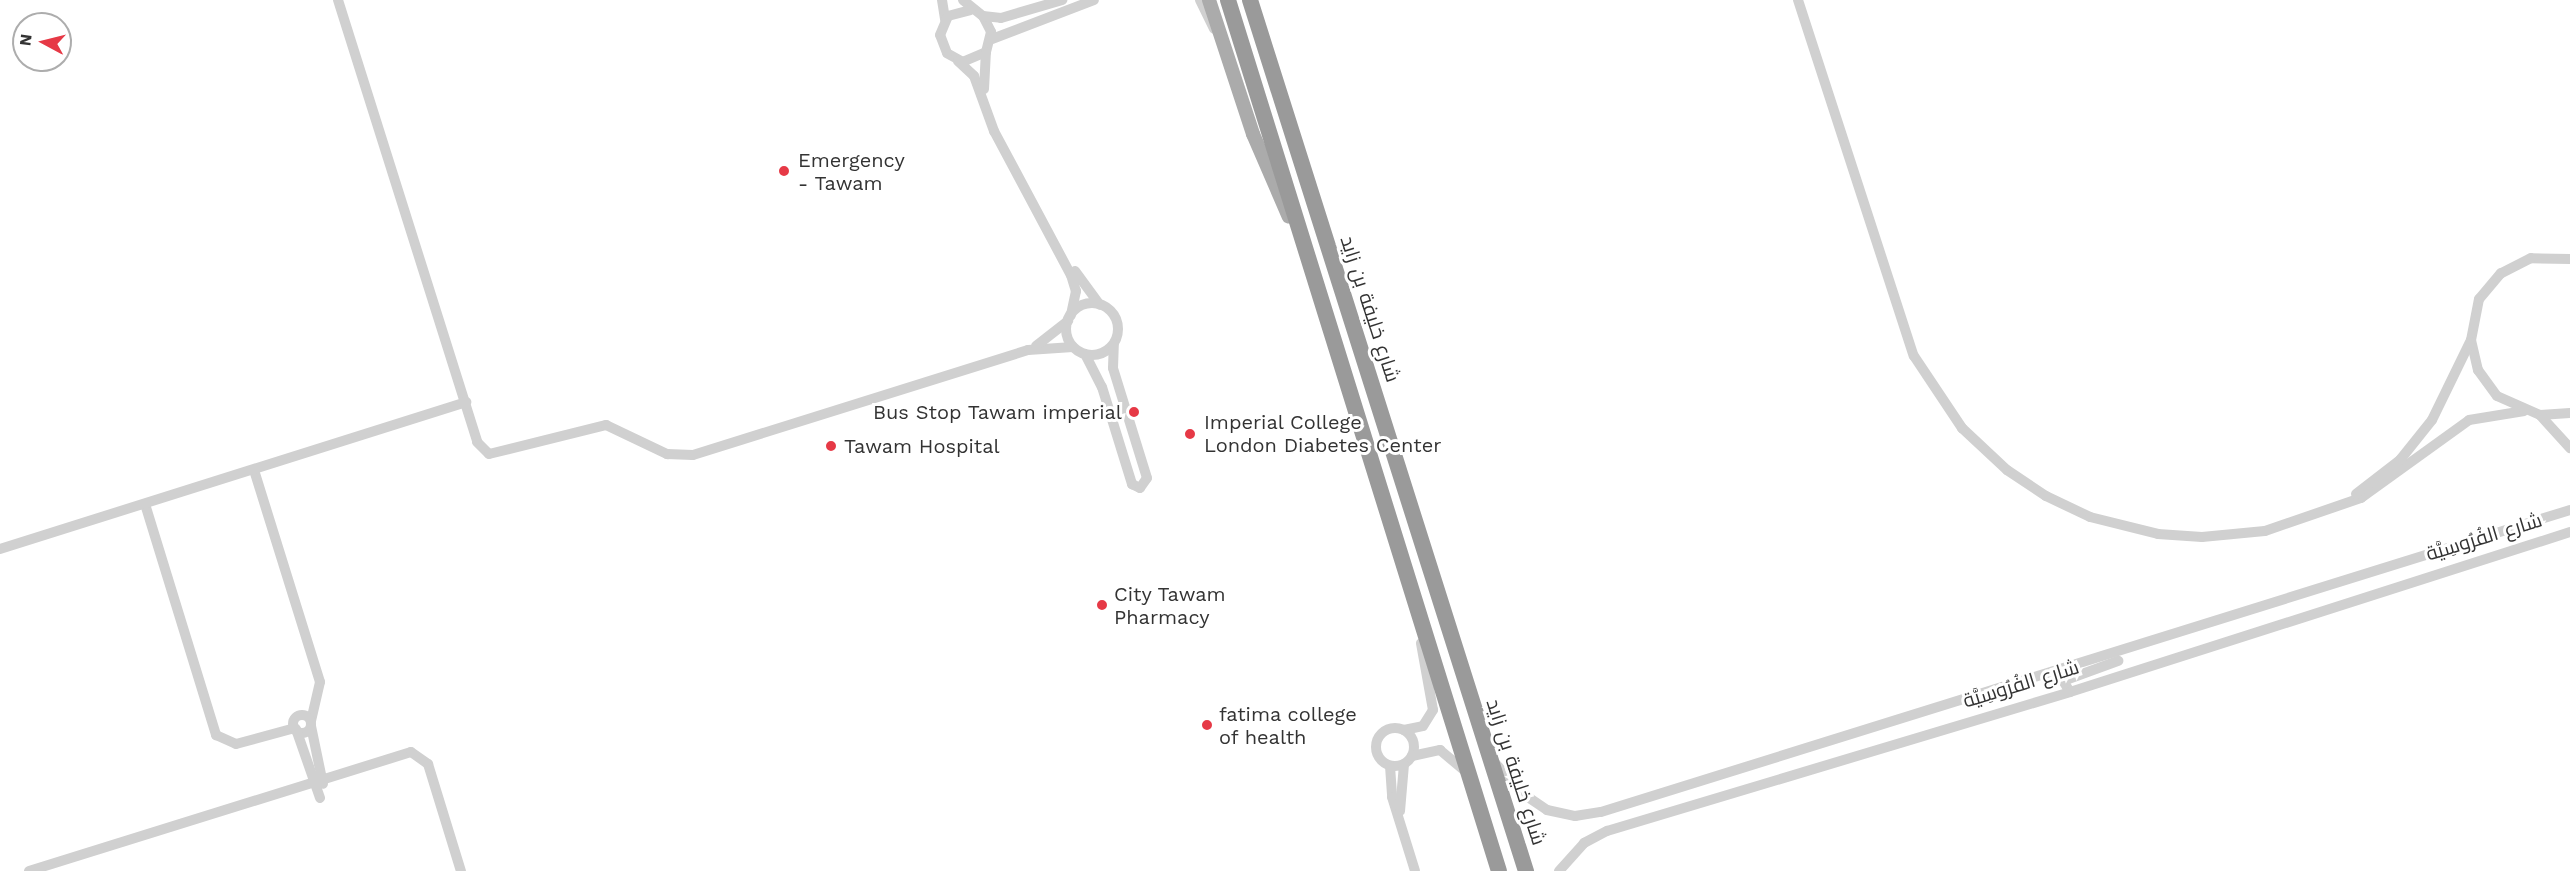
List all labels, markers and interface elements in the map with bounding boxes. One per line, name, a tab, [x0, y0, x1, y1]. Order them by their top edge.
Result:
north arrow	[12, 12, 72, 72]
text: N	[15, 33, 36, 47]
place label: Emergency - Tawam	[798, 148, 905, 195]
marker: Emergency - Tawam	[775, 162, 793, 180]
street label: شارع خليفة بن زايد	[1335, 233, 1405, 385]
place label: Bus Stop Tawam imperial	[872, 400, 1122, 424]
marker: Bus Stop Tawam imperial	[1127, 405, 1141, 419]
place label: Imperial College London Diabetes Center	[1204, 410, 1441, 457]
marker: Imperial College London Diabetes Center	[1181, 425, 1199, 443]
place label: Tawam Hospital	[844, 434, 1000, 458]
marker: Tawam Hospital	[822, 437, 840, 455]
street label: شارع الفُرُوسِيَّة	[2423, 508, 2545, 566]
place label: City Tawam Pharmacy	[1114, 582, 1227, 629]
marker: City Tawam Pharmacy	[1095, 598, 1109, 612]
street label: شارع الفُرُوسِيَّة	[1960, 655, 2082, 713]
street label: شارع خليفة بن زايد	[1481, 696, 1551, 848]
place label: fatima college of health	[1219, 702, 1357, 749]
marker: fatima college of health	[1200, 718, 1214, 732]

